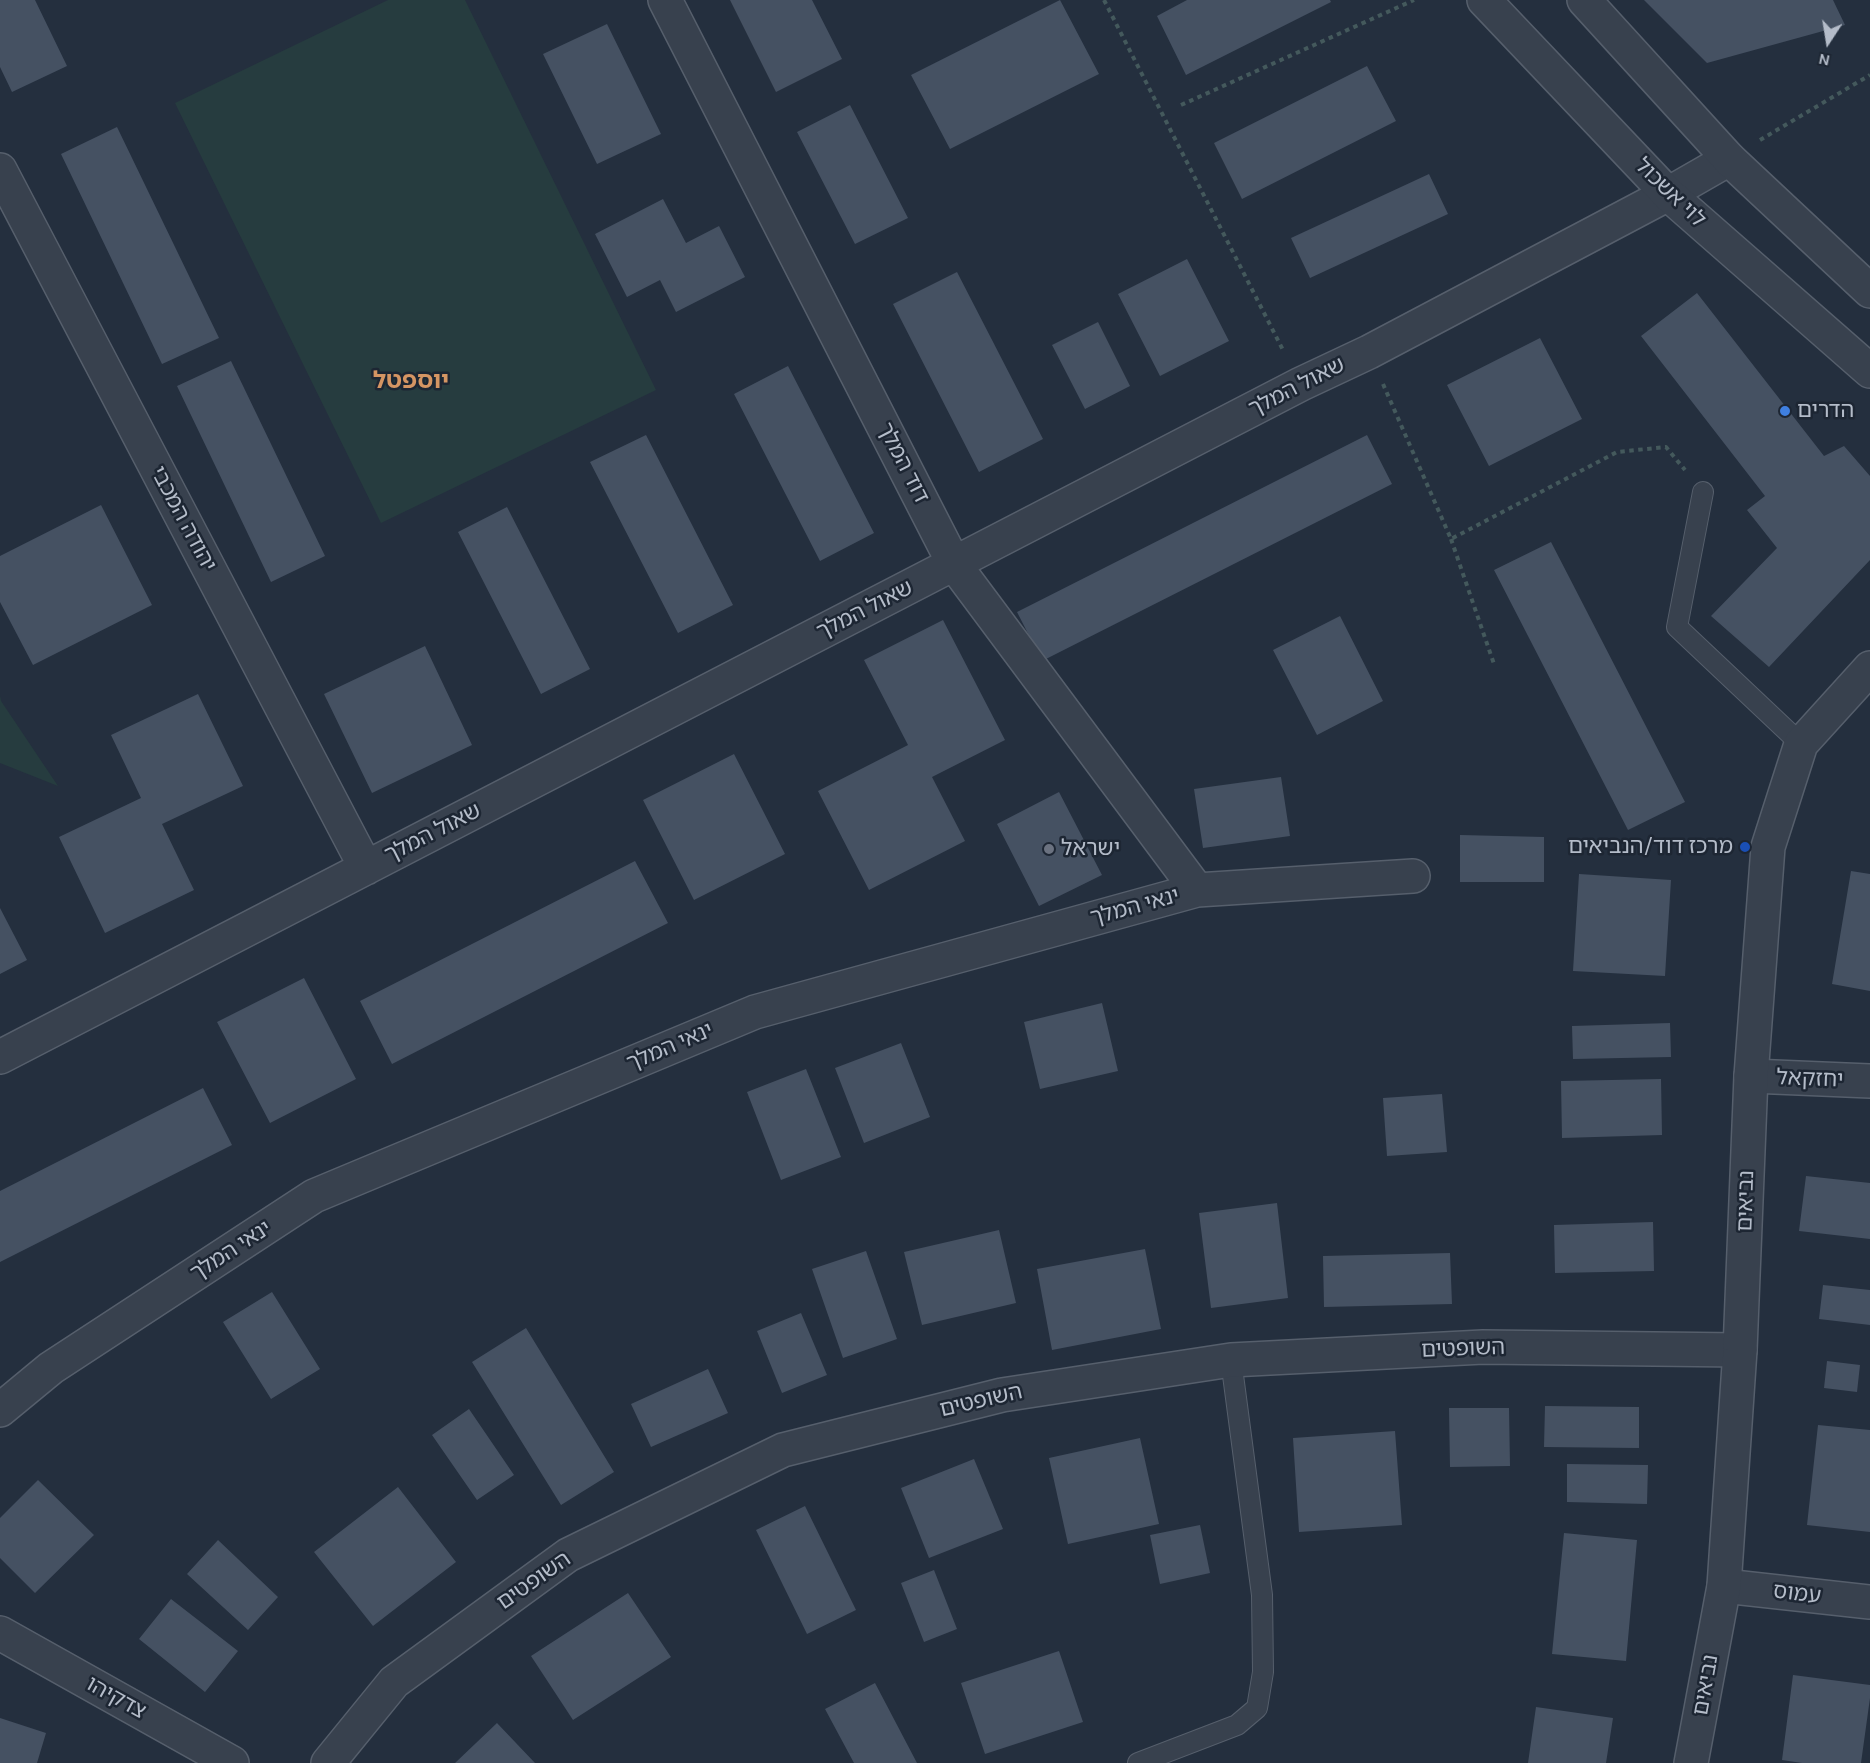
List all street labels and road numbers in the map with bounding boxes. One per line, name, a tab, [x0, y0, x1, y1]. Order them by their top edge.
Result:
street label: לוי אשכול	[1629, 153, 1711, 233]
street label: שאול המלך	[1244, 352, 1350, 422]
street label: דוד המלך	[872, 418, 934, 508]
street label: יהודה המכבי	[144, 462, 222, 576]
street label: שאול המלך	[812, 575, 918, 645]
street label: שאול המלך	[380, 798, 486, 868]
street label: ינאי המלך	[1088, 882, 1182, 932]
street label: ינאי המלך	[623, 1017, 717, 1077]
street label: יחזקאל	[1776, 1065, 1844, 1093]
street label: נביאים	[1732, 1170, 1760, 1232]
street label: ינאי המלך	[186, 1215, 276, 1287]
street label: השופטים	[1421, 1334, 1505, 1364]
street label: השופטים	[937, 1379, 1025, 1423]
street label: השופטים	[492, 1546, 576, 1616]
street label: עמוס	[1771, 1578, 1823, 1610]
street label: נביאים	[1688, 1652, 1724, 1718]
street label: צדקיהו	[82, 1671, 150, 1725]

